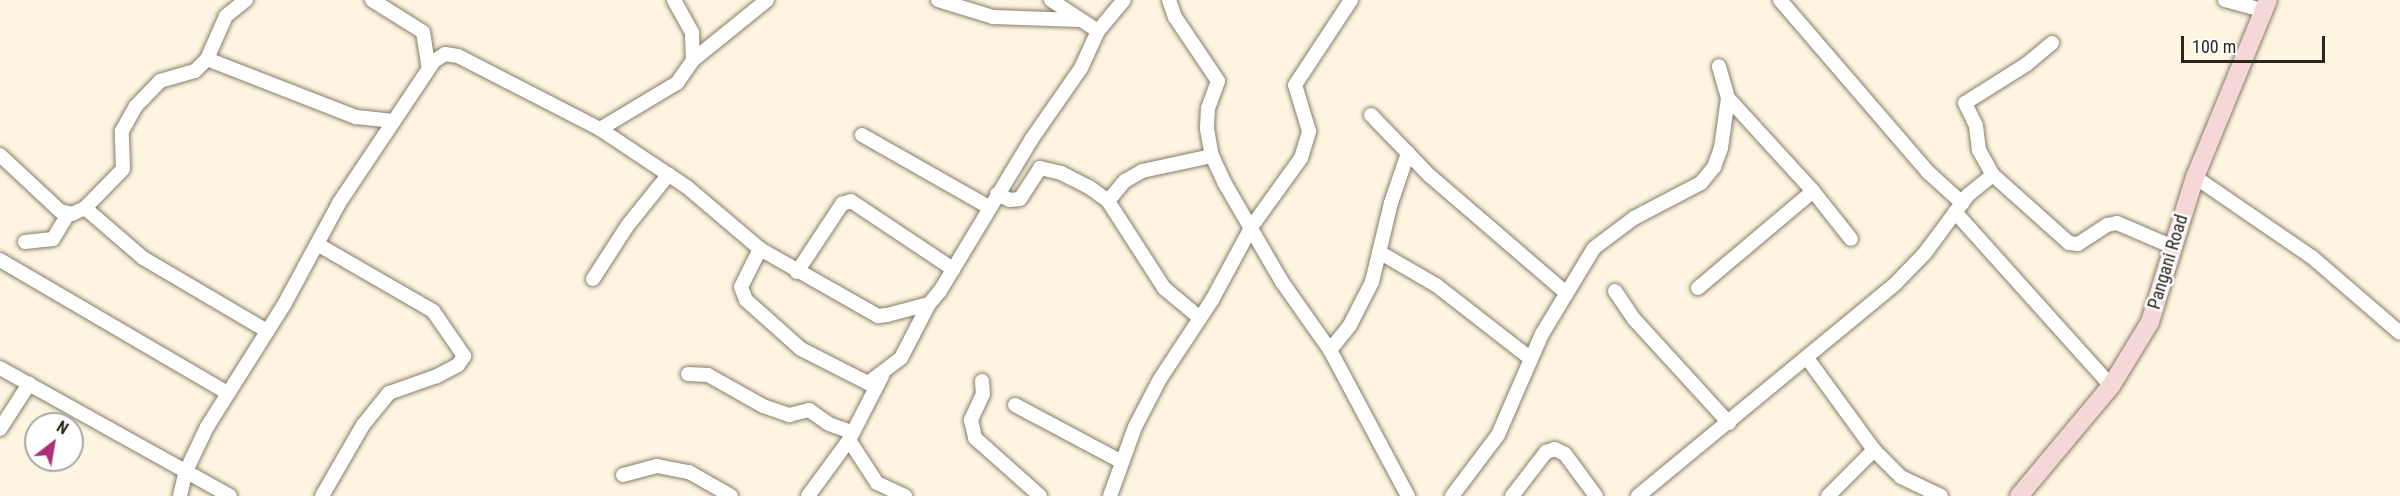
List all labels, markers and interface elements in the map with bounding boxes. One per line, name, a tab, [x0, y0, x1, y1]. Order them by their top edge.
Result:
scale bar	[2184, 24, 2328, 62]
text: 100 m	[2192, 36, 2236, 57]
street label: Pangani Road	[2143, 212, 2193, 312]
north arrow	[24, 412, 84, 472]
text: N	[53, 417, 72, 439]

